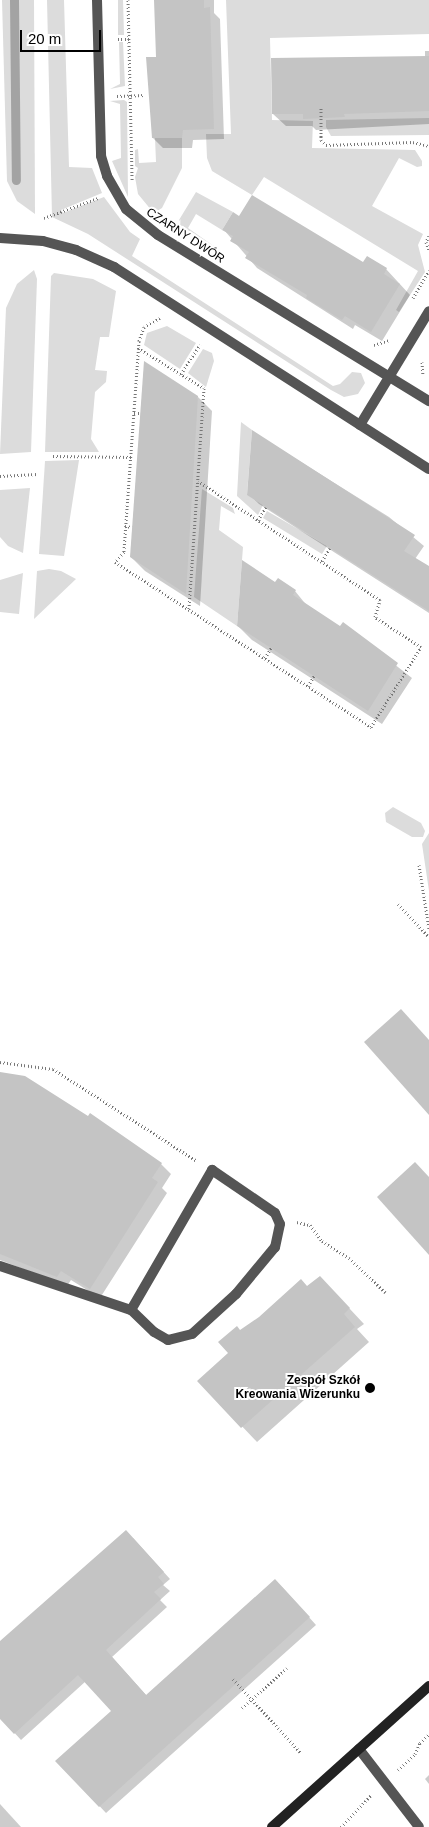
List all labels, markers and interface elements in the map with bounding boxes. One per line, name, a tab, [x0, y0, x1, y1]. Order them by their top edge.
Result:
scale bar	[22, 20, 104, 52]
text: 20 m	[28, 30, 61, 47]
street label: CZARNY DWÓR	[143, 205, 227, 267]
place label: Zespół Szkół Kreowania Wizerunku	[235, 1374, 360, 1402]
marker: Zespół Szkół Kreowania Wizerunku	[364, 1382, 376, 1394]

